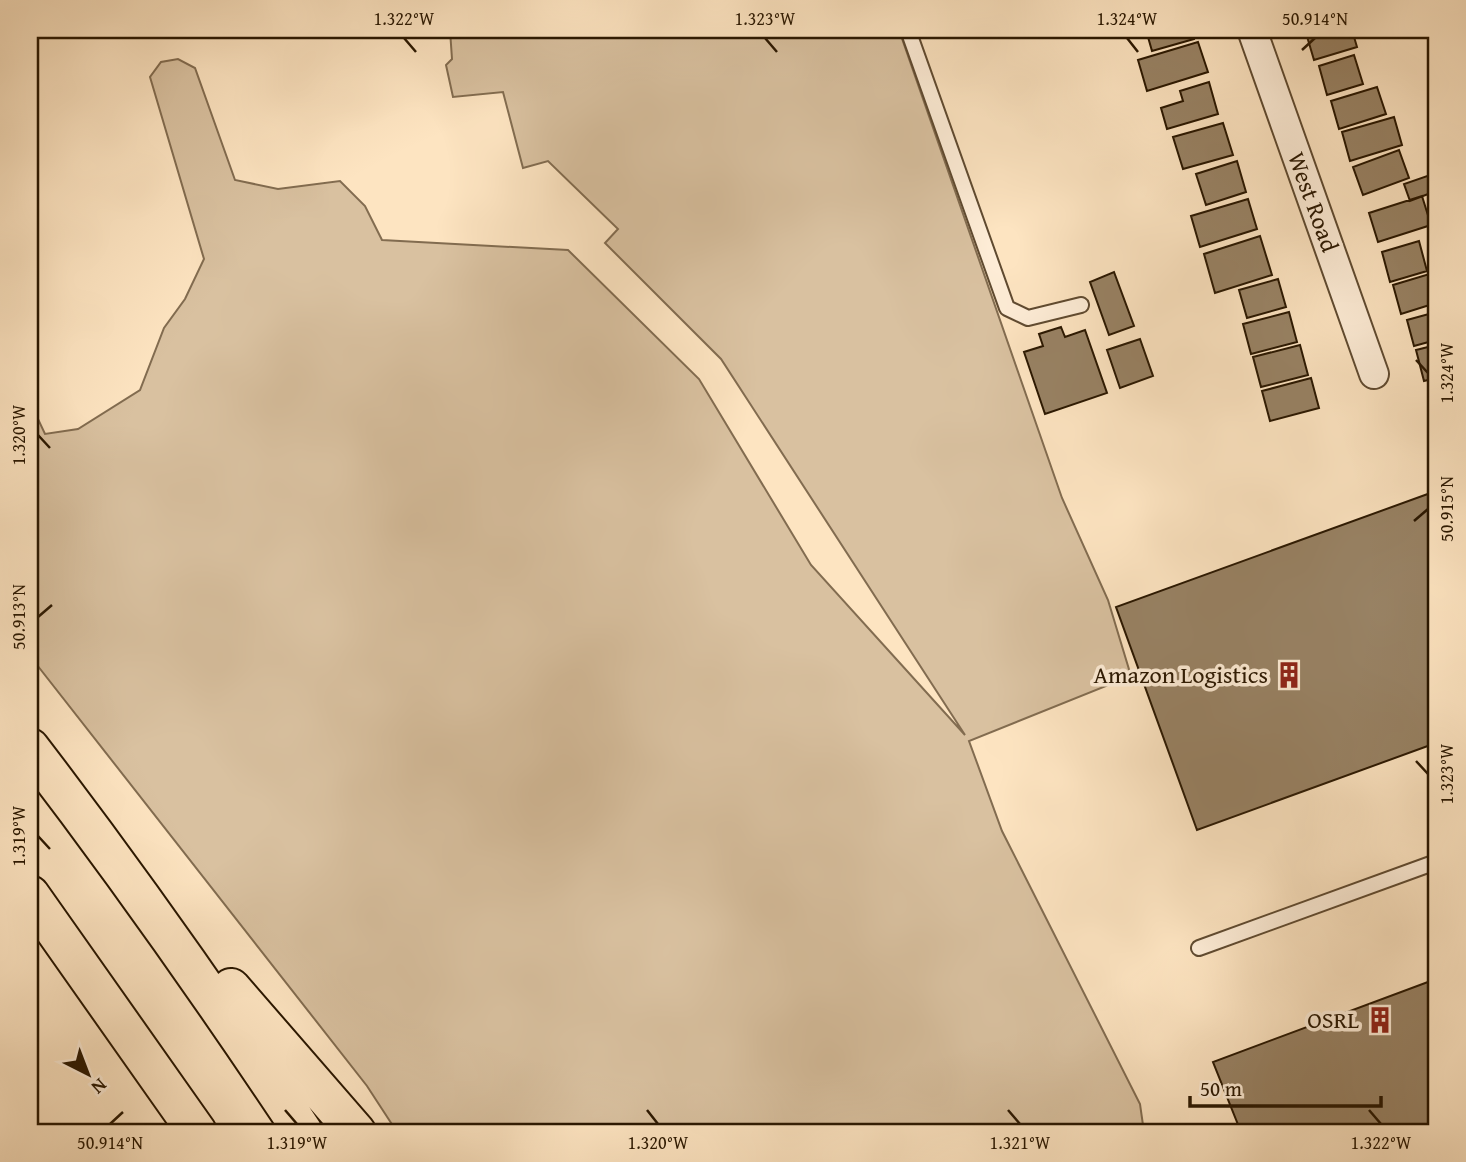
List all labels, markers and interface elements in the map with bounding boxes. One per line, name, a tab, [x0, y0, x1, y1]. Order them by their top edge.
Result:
text: 1.322°W	[374, 5, 435, 32]
text: 1.323°W	[735, 5, 796, 32]
text: 1.324°W	[1097, 5, 1158, 32]
text: 50.914°N	[1282, 5, 1348, 32]
street label: West Road	[1279, 147, 1348, 257]
text: 1.324°W	[1433, 342, 1460, 403]
text: 1.320°W	[5, 404, 32, 465]
text: 50.915°N	[1433, 476, 1460, 542]
text: 50.913°N	[5, 584, 32, 650]
place label: Amazon Logistics	[1093, 657, 1268, 692]
building icon: Amazon Logistics	[1274, 660, 1304, 690]
text: 1.323°W	[1433, 743, 1460, 804]
text: 1.319°W	[5, 805, 32, 866]
place label: OSRL	[1307, 1002, 1359, 1037]
building icon: OSRL	[1365, 1005, 1395, 1035]
north arrow	[52, 1040, 122, 1110]
scale bar	[1190, 1064, 1380, 1108]
text: N	[85, 1072, 113, 1101]
text: 50 m	[1200, 1073, 1242, 1104]
text: 50.914°N	[77, 1129, 143, 1156]
text: 1.319°W	[267, 1129, 328, 1156]
text: 1.320°W	[628, 1129, 689, 1156]
text: 1.321°W	[990, 1129, 1051, 1156]
text: 1.322°W	[1351, 1129, 1412, 1156]

